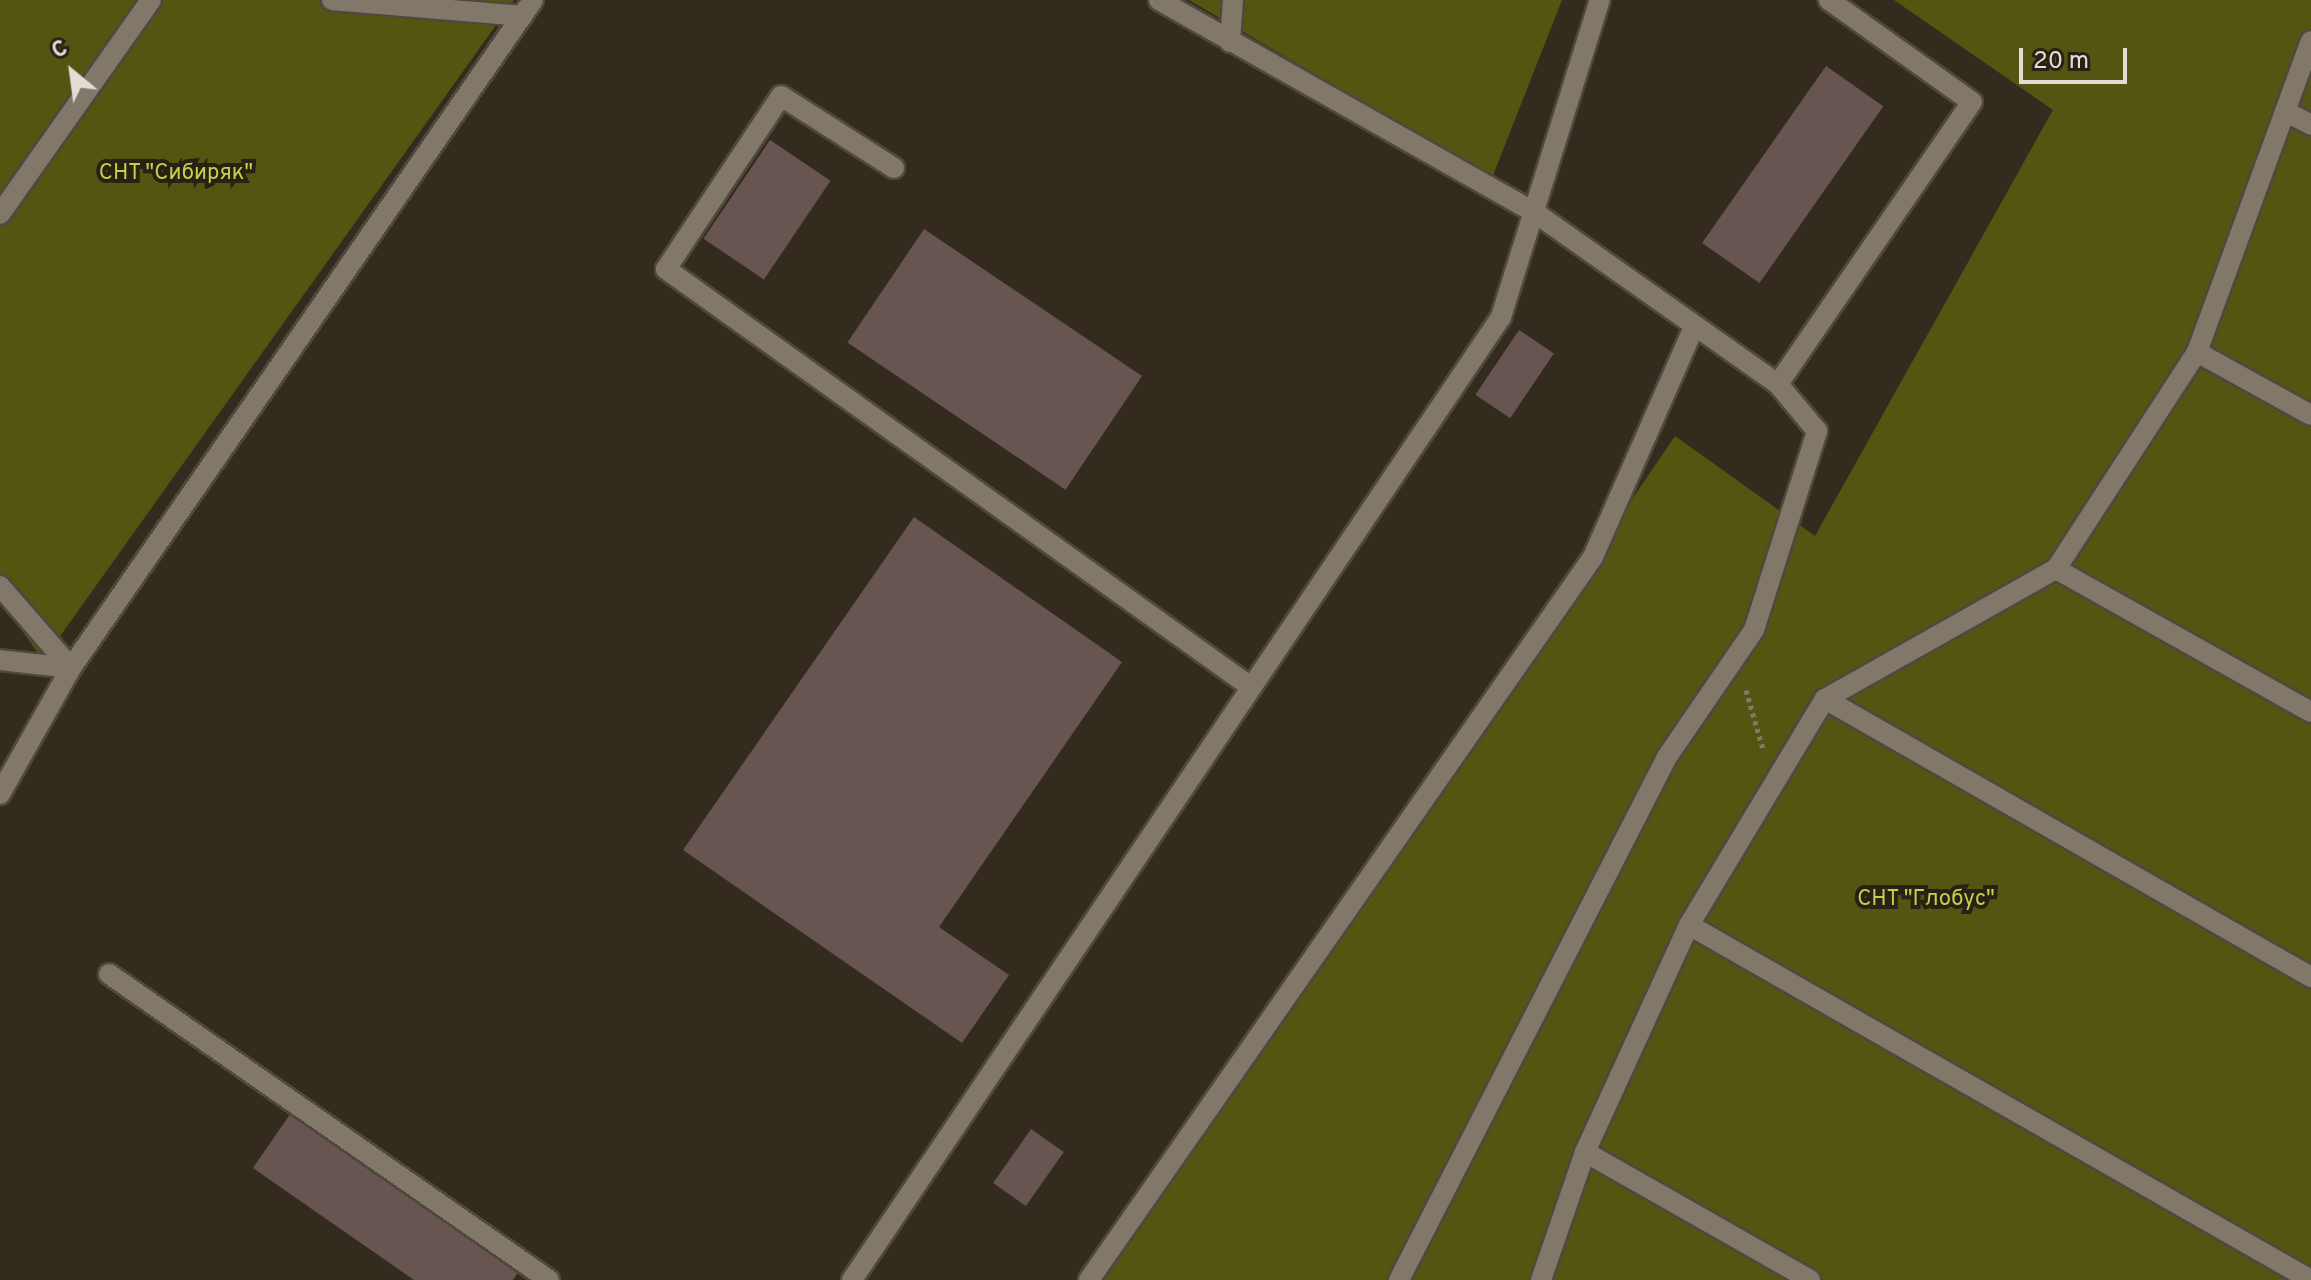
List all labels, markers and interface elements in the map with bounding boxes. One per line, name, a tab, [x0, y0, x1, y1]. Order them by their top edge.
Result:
north arrow	[32, 32, 112, 112]
scale bar	[2023, 32, 2131, 82]
text: С	[47, 35, 73, 66]
text: 20 m	[2033, 47, 2089, 77]
park label: СНТ "Сибиряк"	[98, 161, 254, 187]
park label: СНТ "Глобус"	[1857, 887, 1995, 913]

